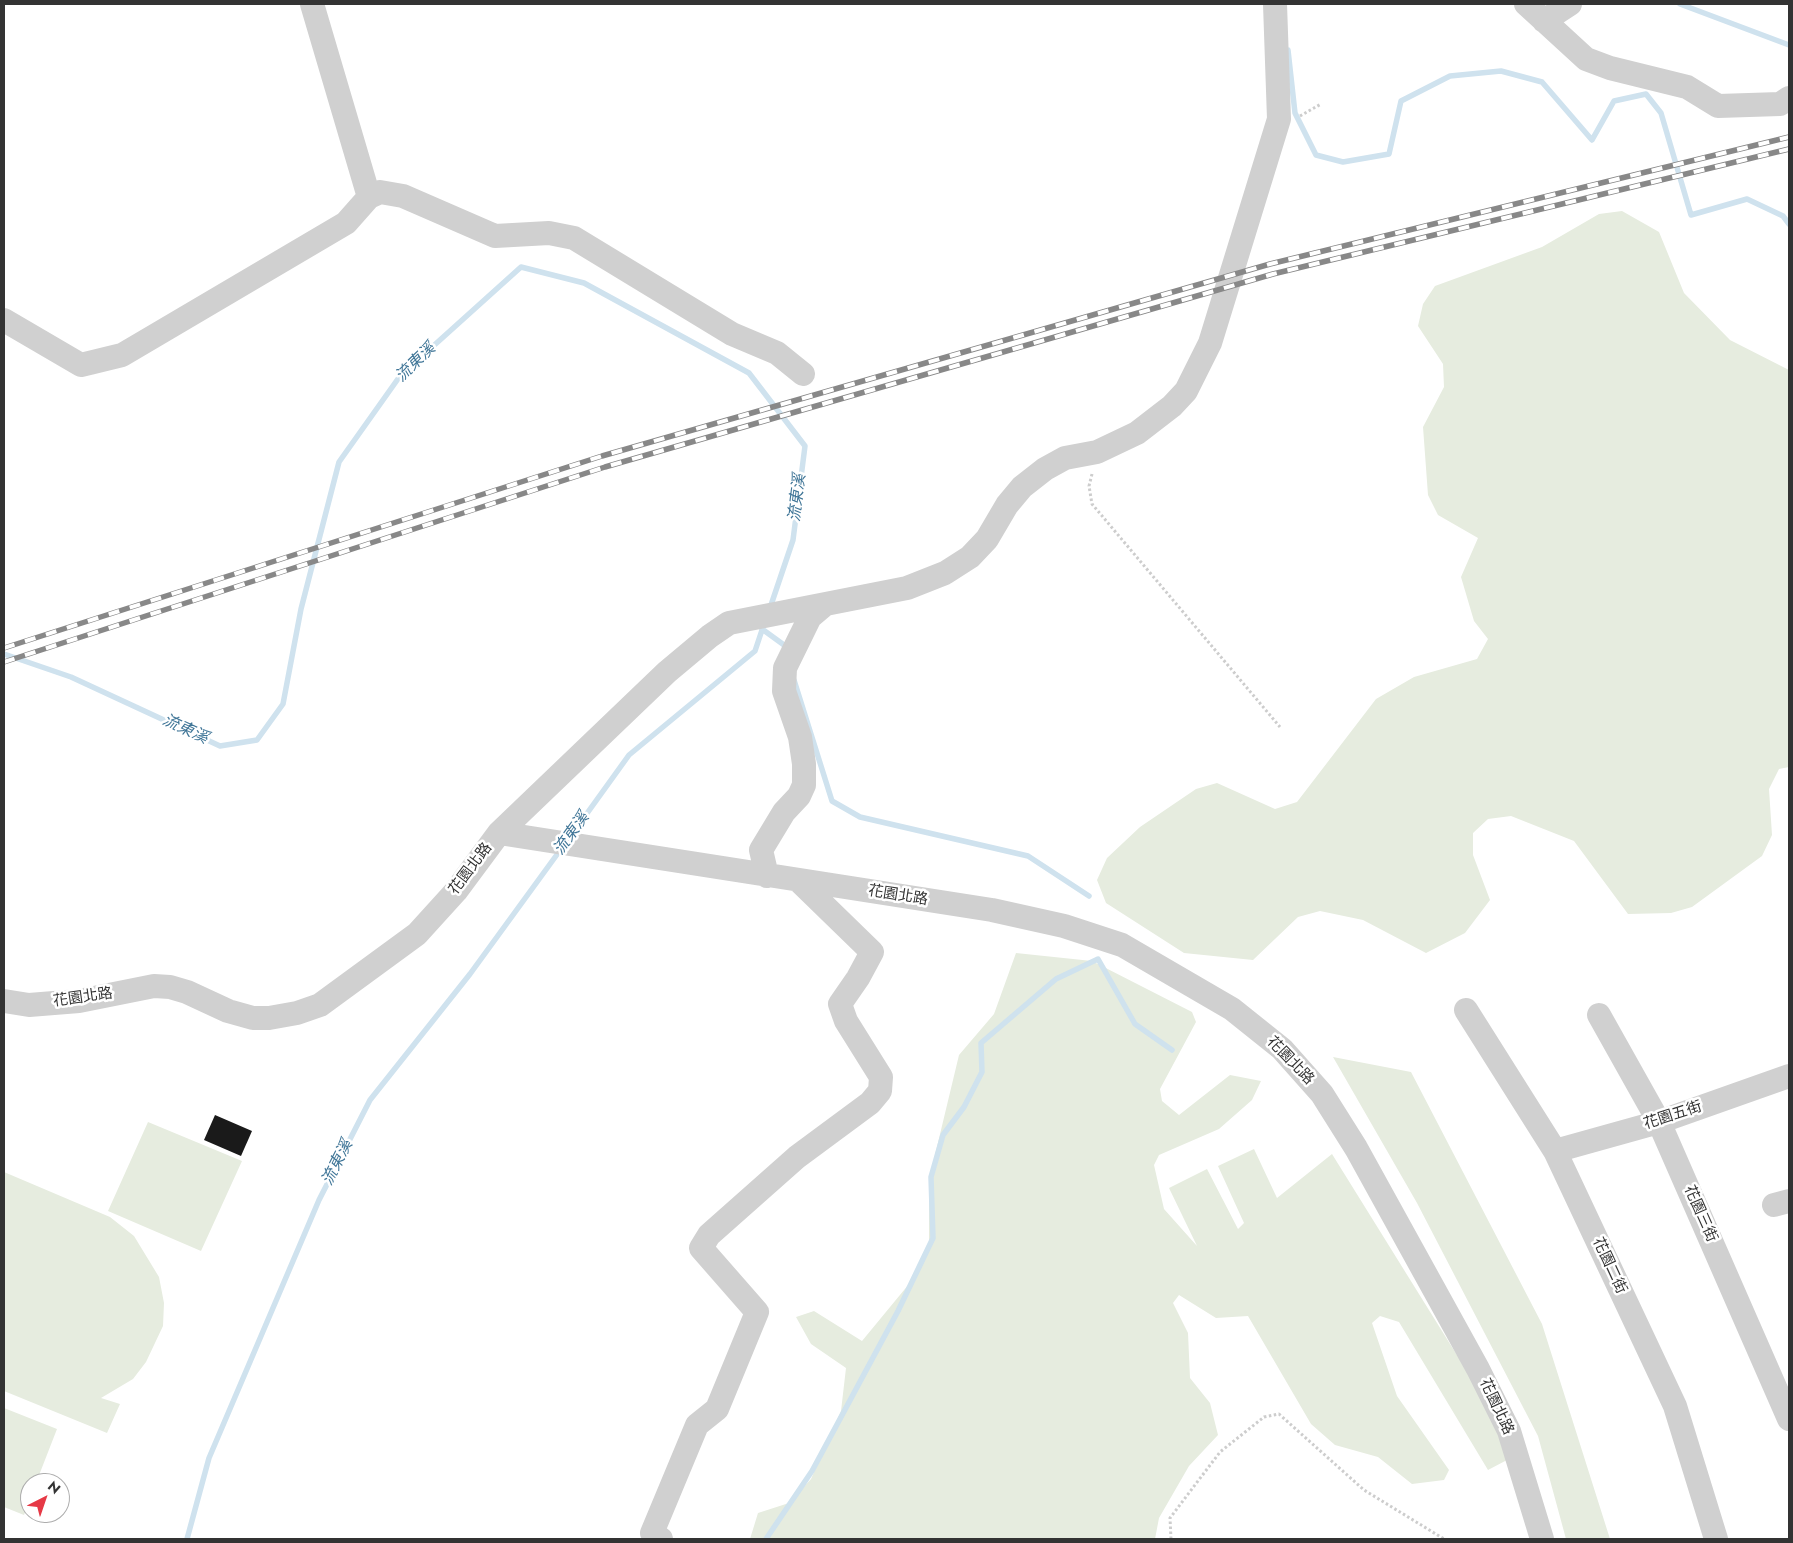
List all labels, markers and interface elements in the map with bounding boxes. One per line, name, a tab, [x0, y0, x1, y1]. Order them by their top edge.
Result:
water label: 流東溪	[392, 339, 440, 387]
water label: 流東溪	[786, 473, 810, 523]
water label: 流東溪	[159, 711, 211, 749]
water label: 流東溪	[550, 809, 594, 859]
street label: 花園北路	[446, 840, 496, 898]
street label: 花園北路	[867, 882, 929, 910]
street label: 花園北路	[52, 985, 114, 1011]
street label: 花園北路	[1263, 1033, 1317, 1089]
street label: 花園五街	[1642, 1098, 1704, 1134]
water label: 流東溪	[319, 1137, 357, 1189]
street label: 花園三街	[1680, 1183, 1720, 1245]
street label: 花園二街	[1588, 1235, 1630, 1297]
street label: 花園北路	[1475, 1376, 1517, 1438]
north arrow	[20, 1473, 70, 1523]
text: N	[43, 1476, 65, 1499]

